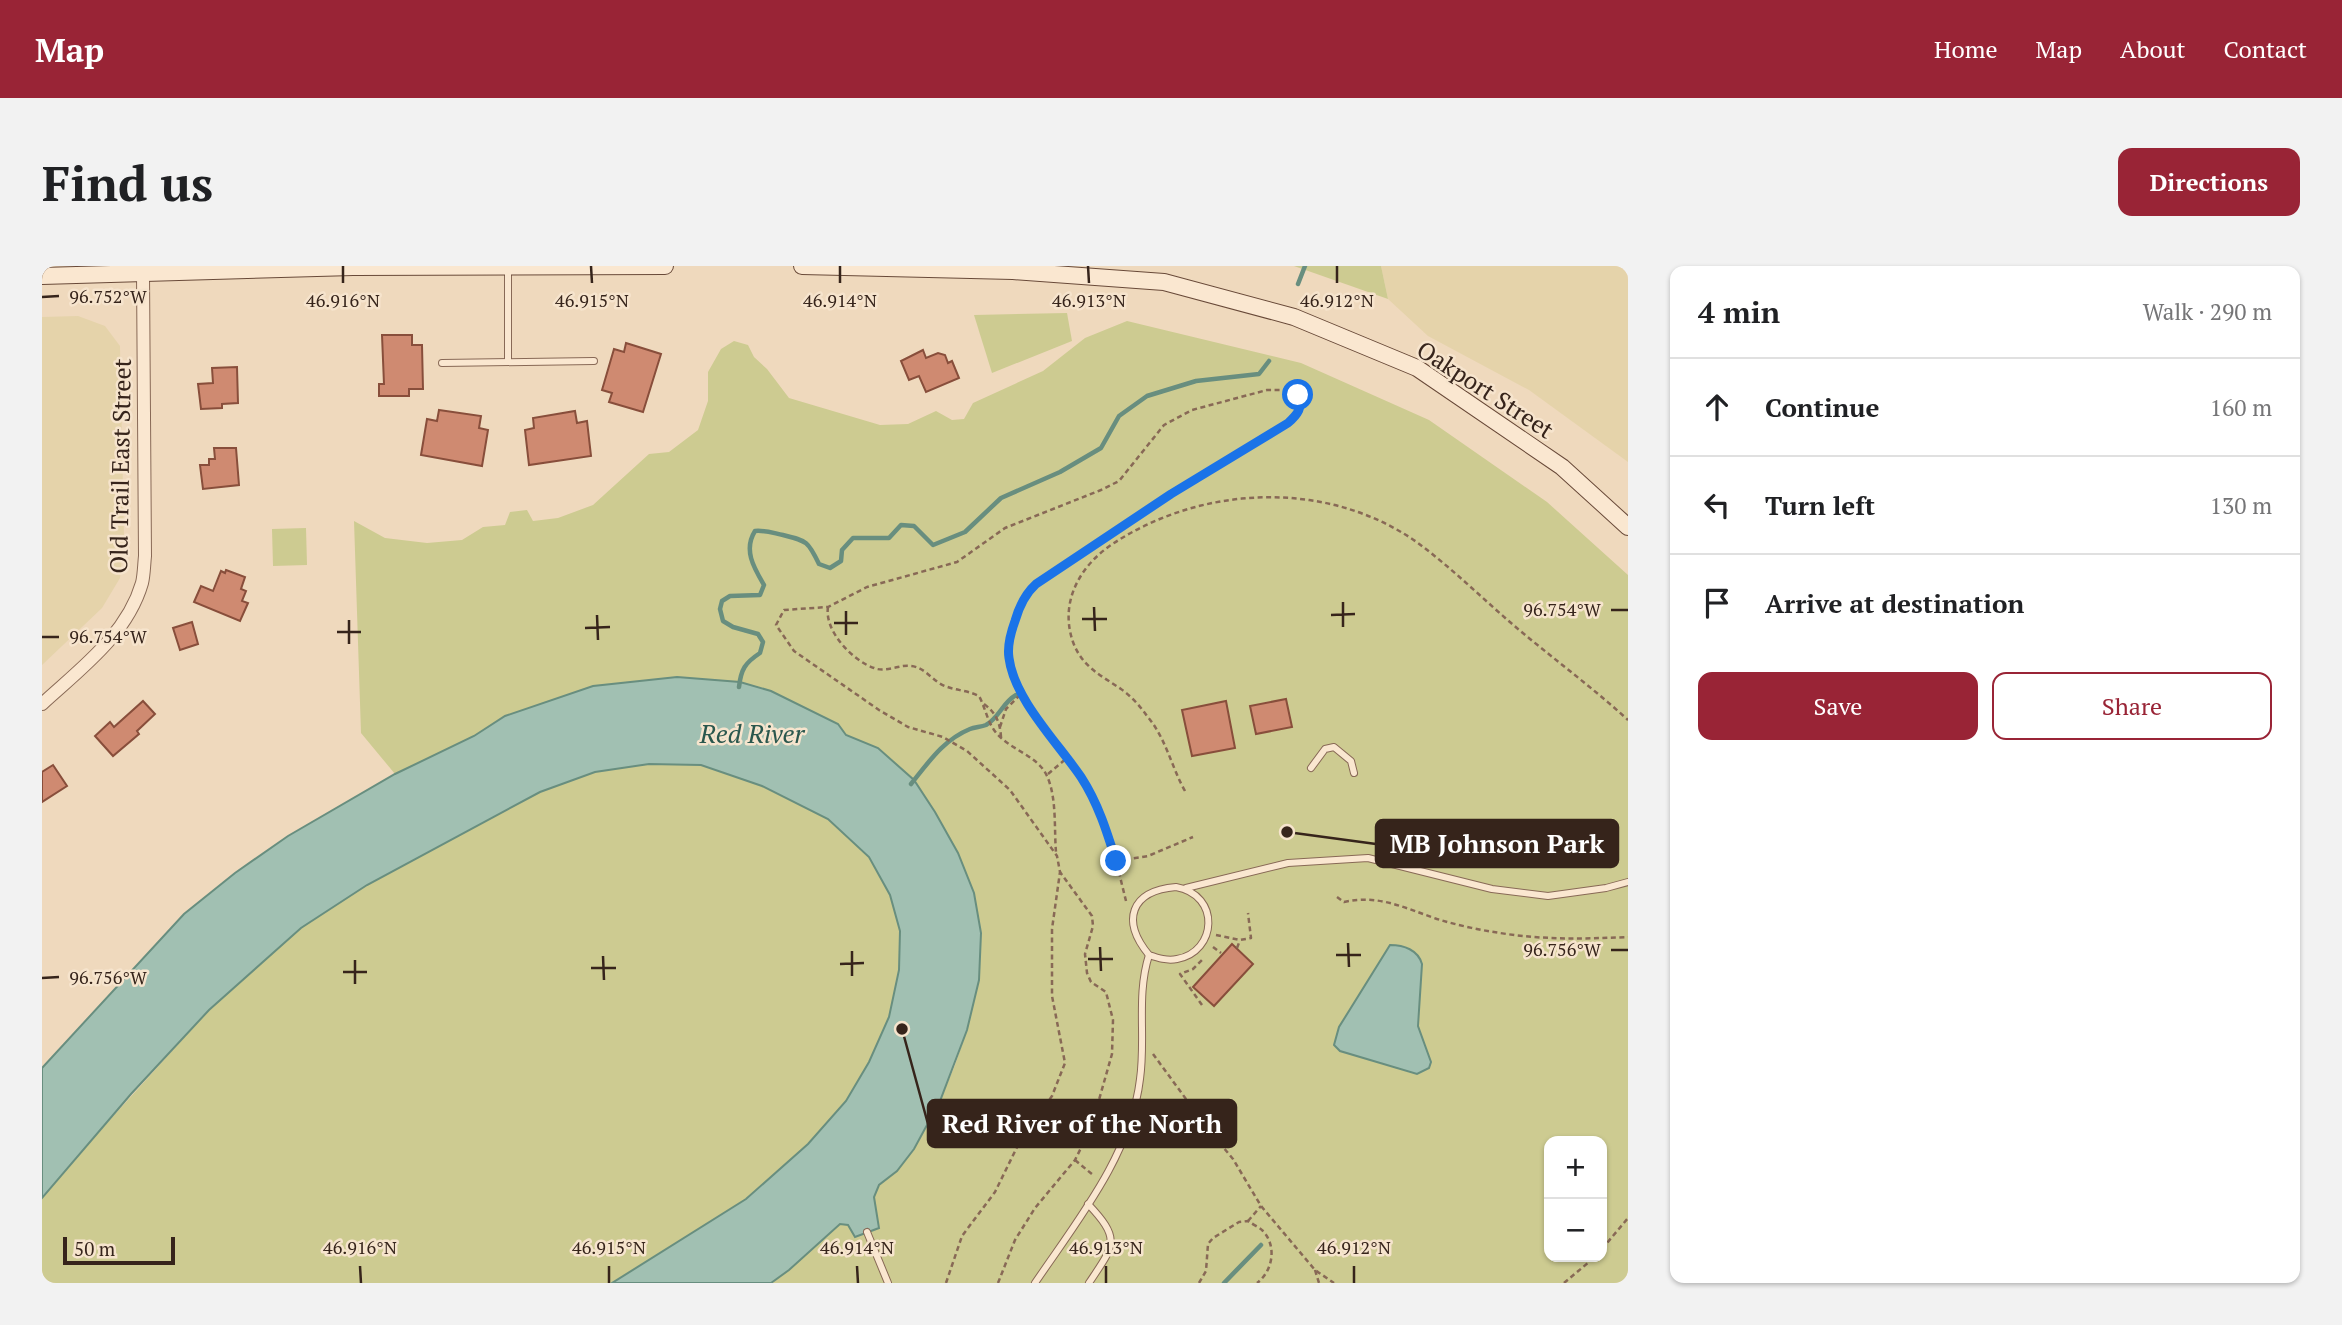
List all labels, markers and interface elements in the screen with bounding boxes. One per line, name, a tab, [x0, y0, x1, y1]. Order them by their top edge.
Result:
text: Map	[35, 28, 104, 71]
text: Home	[1934, 33, 1998, 65]
text: Map	[2036, 33, 2082, 65]
text: About	[2120, 33, 2186, 65]
text: Contact	[2224, 33, 2307, 65]
button: Directions	[2118, 148, 2300, 216]
text: Find us	[42, 150, 213, 215]
text: 96.752°W	[69, 284, 147, 308]
text: 46.916°N	[306, 288, 380, 312]
text: 46.915°N	[555, 288, 629, 312]
text: 46.914°N	[803, 288, 877, 312]
text: 46.913°N	[1052, 288, 1126, 312]
text: 46.912°N	[1300, 288, 1374, 312]
text: 4 min	[1698, 292, 1780, 332]
text: Walk · 290 m	[2143, 296, 2272, 327]
street label: Oakport Street	[1411, 333, 1560, 445]
street label: Old Trail East Street	[102, 358, 138, 574]
route start	[1282, 379, 1313, 410]
icon: ahead	[1698, 388, 1736, 426]
text: Continue	[1765, 390, 1879, 424]
text: 160 m	[2210, 392, 2272, 423]
icon: left	[1698, 486, 1736, 524]
text: Turn left	[1765, 488, 1875, 522]
text: 130 m	[2210, 490, 2272, 521]
icon: arrive	[1698, 584, 1736, 622]
text: Arrive at destination	[1765, 586, 2024, 620]
text: 96.754°W	[1523, 597, 1601, 621]
text: 96.754°W	[69, 624, 147, 648]
button: Save	[1698, 672, 1978, 740]
button: Share	[1992, 672, 2272, 740]
water label: Red River	[699, 716, 805, 750]
callout: MB Johnson Park	[1376, 820, 1618, 867]
text: MB Johnson Park	[1390, 826, 1605, 860]
route end	[1100, 845, 1131, 876]
text: 96.756°W	[1523, 937, 1601, 961]
text: 96.756°W	[69, 965, 147, 989]
callout: Red River of the North	[928, 1100, 1236, 1147]
text: Red River of the North	[942, 1106, 1222, 1140]
map controls	[1544, 1136, 1607, 1262]
button: +	[1544, 1136, 1607, 1199]
button: −	[1544, 1199, 1607, 1262]
scale bar	[63, 1234, 175, 1266]
text: 46.916°N	[323, 1235, 397, 1259]
text: 46.915°N	[572, 1235, 646, 1259]
text: 46.914°N	[820, 1235, 894, 1259]
text: 46.913°N	[1069, 1235, 1143, 1259]
text: 46.912°N	[1317, 1235, 1391, 1259]
text: 50 m	[74, 1236, 115, 1261]

